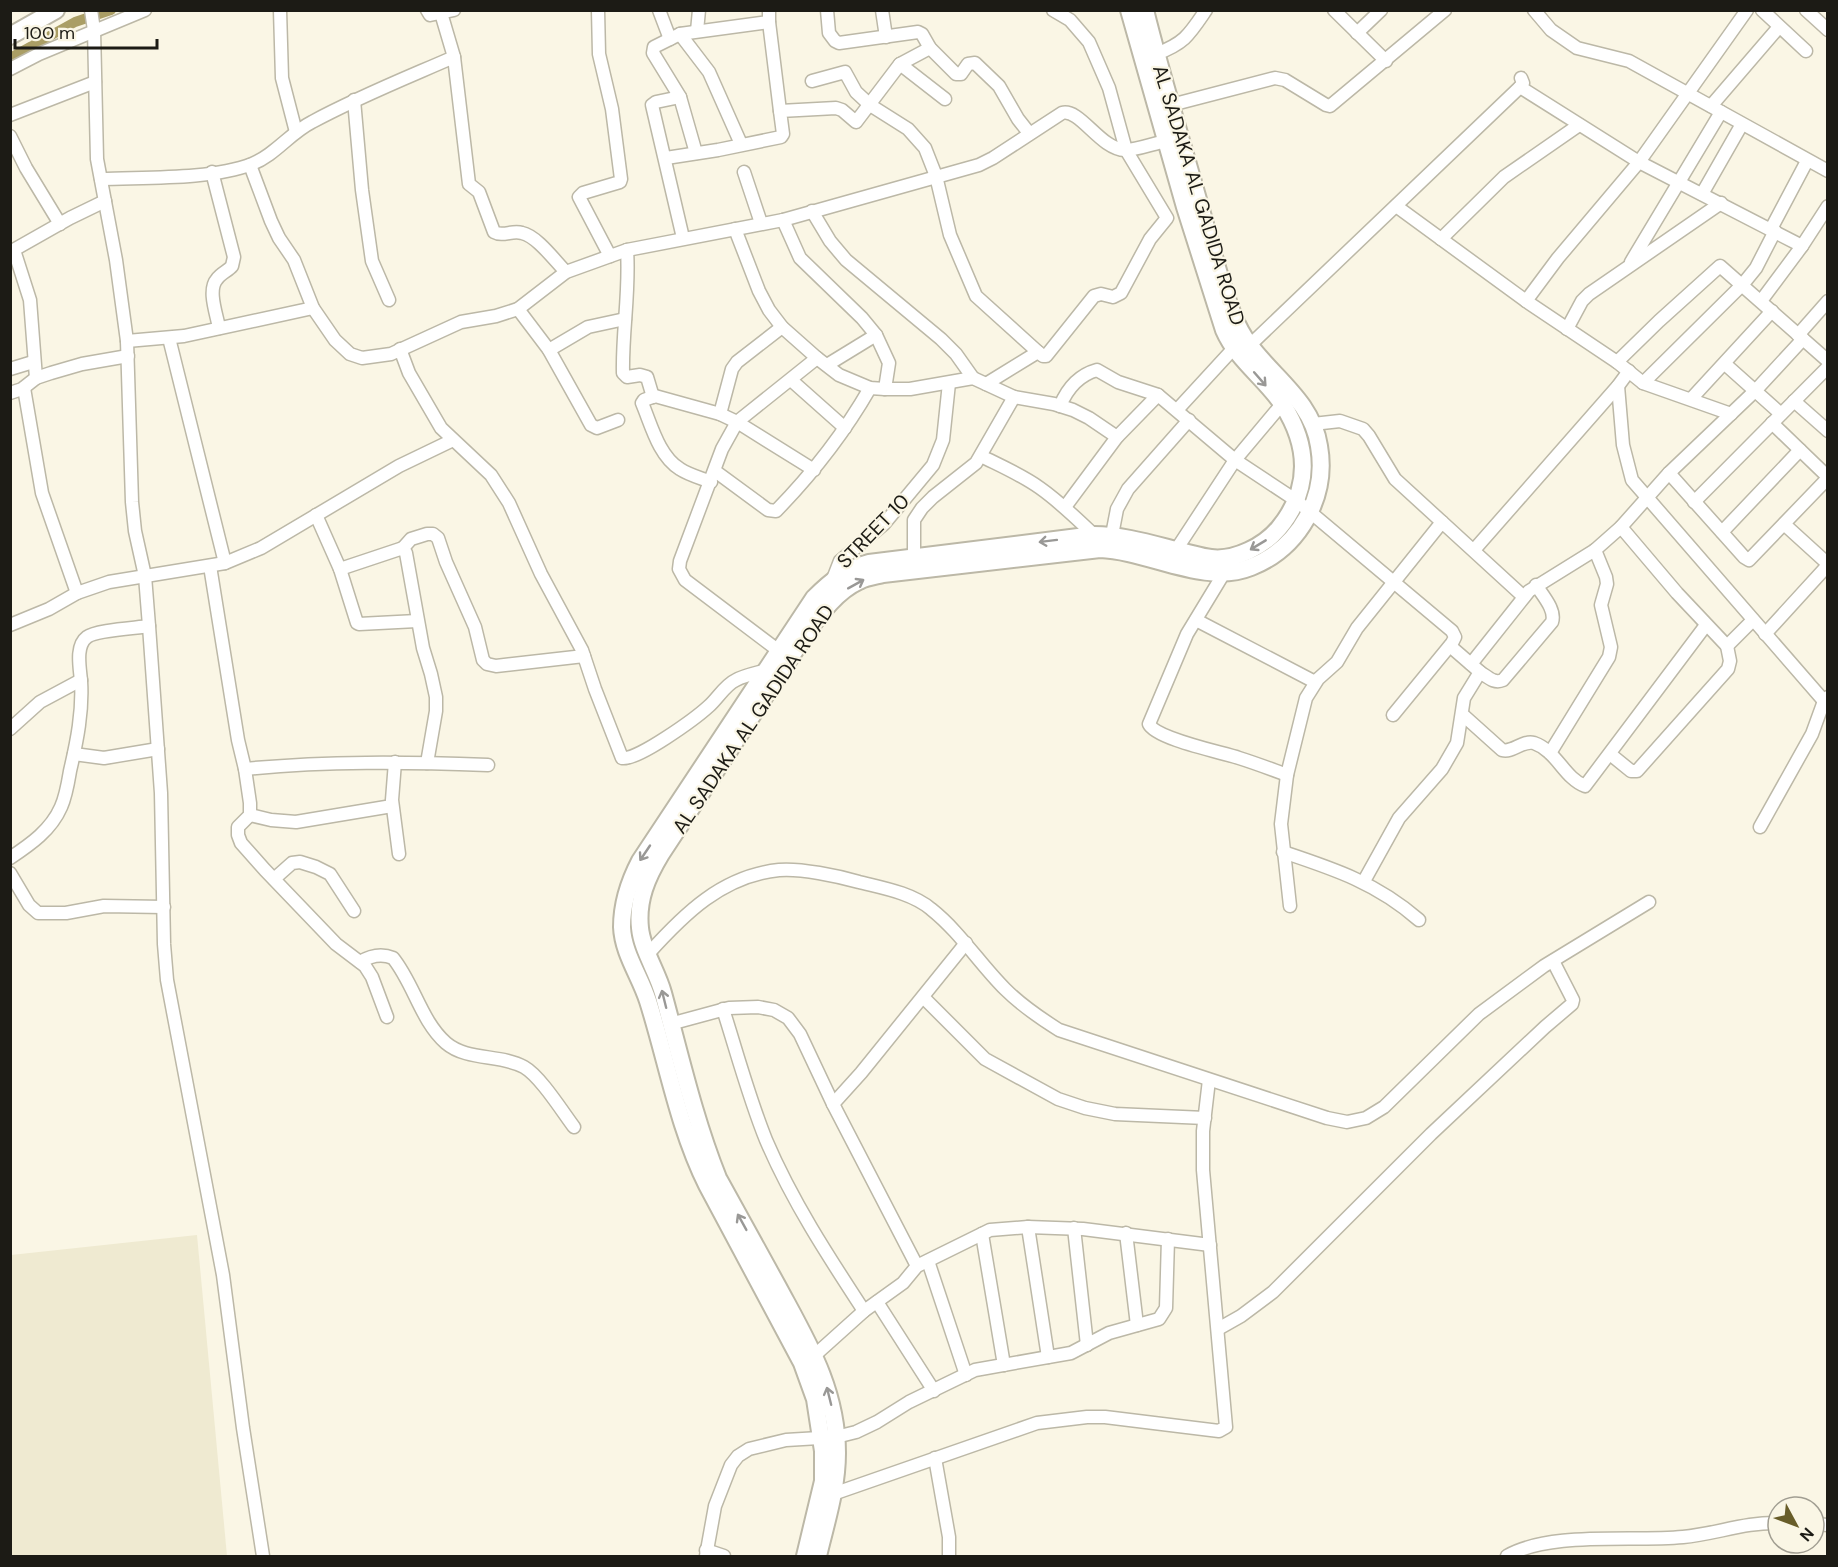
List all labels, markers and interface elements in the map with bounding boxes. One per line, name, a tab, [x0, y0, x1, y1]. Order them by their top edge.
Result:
scale bar	[15, 12, 158, 50]
text: 100 m	[24, 21, 75, 45]
street label: AL SADAKA AL GADIDA ROAD	[1147, 62, 1251, 328]
one-way arrow	[1253, 371, 1267, 386]
street label: STREET 10	[831, 488, 915, 574]
one-way arrow	[1038, 536, 1058, 547]
one-way arrow	[1250, 539, 1267, 551]
one-way arrow	[847, 578, 864, 590]
street label: AL SADAKA AL GADIDA ROAD	[666, 599, 840, 839]
one-way arrow	[639, 844, 651, 861]
one-way arrow	[658, 990, 670, 1009]
one-way arrow	[736, 1214, 748, 1231]
one-way arrow	[823, 1387, 835, 1406]
north arrow	[1766, 1495, 1826, 1555]
text: N	[1795, 1523, 1819, 1546]

